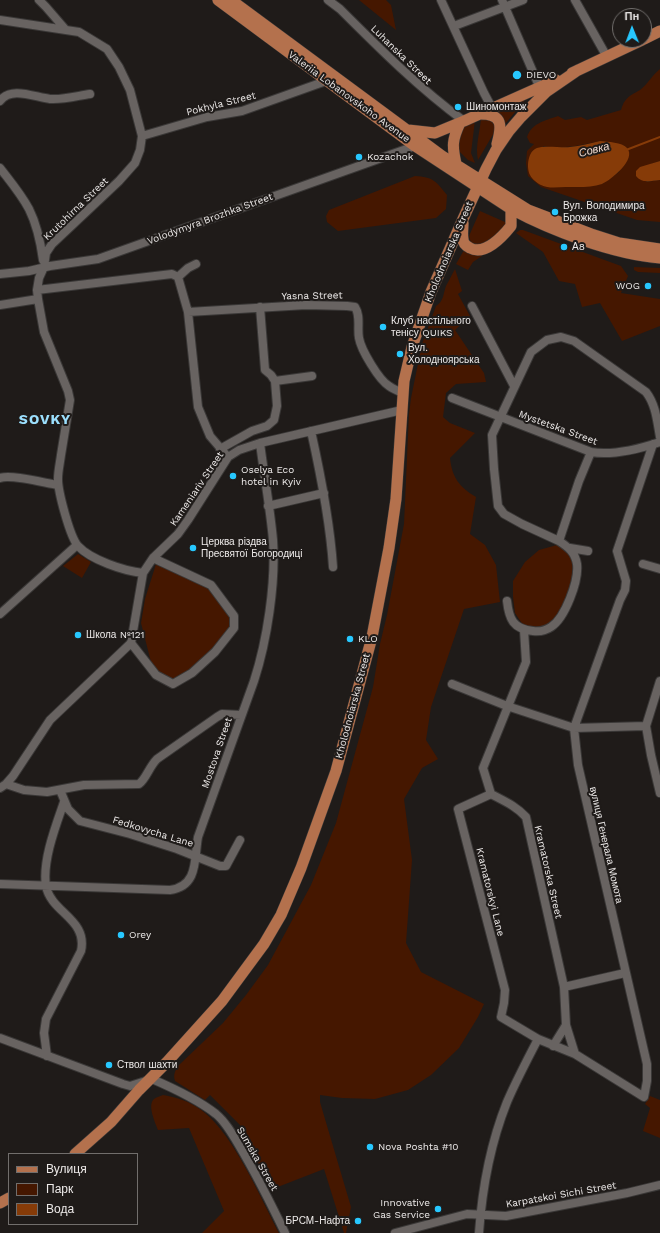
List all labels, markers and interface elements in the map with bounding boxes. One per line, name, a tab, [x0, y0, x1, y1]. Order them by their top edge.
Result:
north arrow	[612, 8, 652, 48]
text: Пн	[624, 10, 639, 23]
street label: Luhanska Street	[368, 23, 434, 87]
street label: Valeriia Lobanovskoho Avenue	[286, 49, 412, 145]
marker: DIEVO	[511, 69, 523, 81]
place label: DIEVO	[526, 69, 556, 81]
street label: Pokhyla Street	[185, 90, 257, 118]
place label: Шиномонтаж	[466, 101, 527, 113]
marker: Шиномонтаж	[453, 102, 463, 112]
water label: Совка	[577, 140, 611, 160]
place label: Kozachok	[367, 151, 414, 163]
marker: Kozachok	[354, 152, 364, 162]
street label: Krutohirna Street	[41, 175, 111, 243]
street label: Volodymyra Brozhka Street	[146, 191, 274, 247]
street label: Kholodnoiarska Street	[422, 200, 476, 304]
place label: Вул. Володимира Брожка	[563, 200, 645, 224]
marker: Вул. Володимира Брожка	[550, 207, 560, 217]
place label: А8	[572, 241, 585, 253]
marker: А8	[559, 242, 569, 252]
place label: WOG	[616, 280, 640, 292]
marker: WOG	[643, 281, 653, 291]
street label: Yasna Street	[281, 289, 343, 303]
place label: Клуб настільного тенісу QUIKS	[391, 315, 471, 338]
marker: Клуб настільного тенісу QUIKS	[378, 322, 388, 332]
place label: Вул. Холодноярська	[408, 342, 479, 366]
marker: Вул. Холодноярська	[395, 349, 405, 359]
street label: Mystetska Street	[517, 408, 599, 448]
district label: SOVKY	[19, 412, 71, 428]
street label: Kameniariv Street	[168, 449, 226, 529]
place label: Oselya Eco hotel in Kyiv	[241, 464, 301, 488]
marker: Oselya Eco hotel in Kyiv	[228, 471, 238, 481]
place label: Церква різдва Пресвятої Богородиці	[201, 536, 303, 560]
marker: Церква різдва Пресвятої Богородиці	[188, 543, 198, 553]
place label: Школа №121	[86, 629, 144, 641]
marker: Школа №121	[73, 630, 83, 640]
place label: KLO	[358, 633, 378, 645]
marker: KLO	[345, 634, 355, 644]
street label: Kholodnoiarska Street	[333, 652, 373, 760]
street label: Mostova Street	[199, 716, 235, 790]
street label: вулиця Генерала Момота	[587, 785, 625, 905]
street label: Fedkovycha Lane	[111, 814, 195, 850]
street label: Kramatorska Street	[531, 824, 565, 920]
street label: Kramatorskyi Lane	[473, 846, 507, 938]
place label: Orey	[129, 929, 151, 941]
marker: Orey	[116, 930, 126, 940]
place label: Ствол шахти	[117, 1059, 177, 1071]
marker: Ствол шахти	[104, 1060, 114, 1070]
street label: Sumska Street	[234, 1125, 280, 1193]
place label: Nova Poshta #10	[378, 1141, 459, 1153]
marker: Nova Poshta #10	[365, 1142, 375, 1152]
legend	[8, 1153, 138, 1225]
text: Вулиця	[46, 1162, 87, 1176]
street label: Karpatskoi Sichi Street	[505, 1179, 617, 1211]
text: Парк	[46, 1182, 73, 1196]
place label: Innovative Gas Service	[373, 1197, 430, 1220]
text: Вода	[46, 1202, 74, 1216]
marker: Innovative Gas Service	[433, 1204, 443, 1214]
place label: БРСМ-Нафта	[286, 1215, 350, 1227]
marker: БРСМ-Нафта	[353, 1216, 363, 1226]

